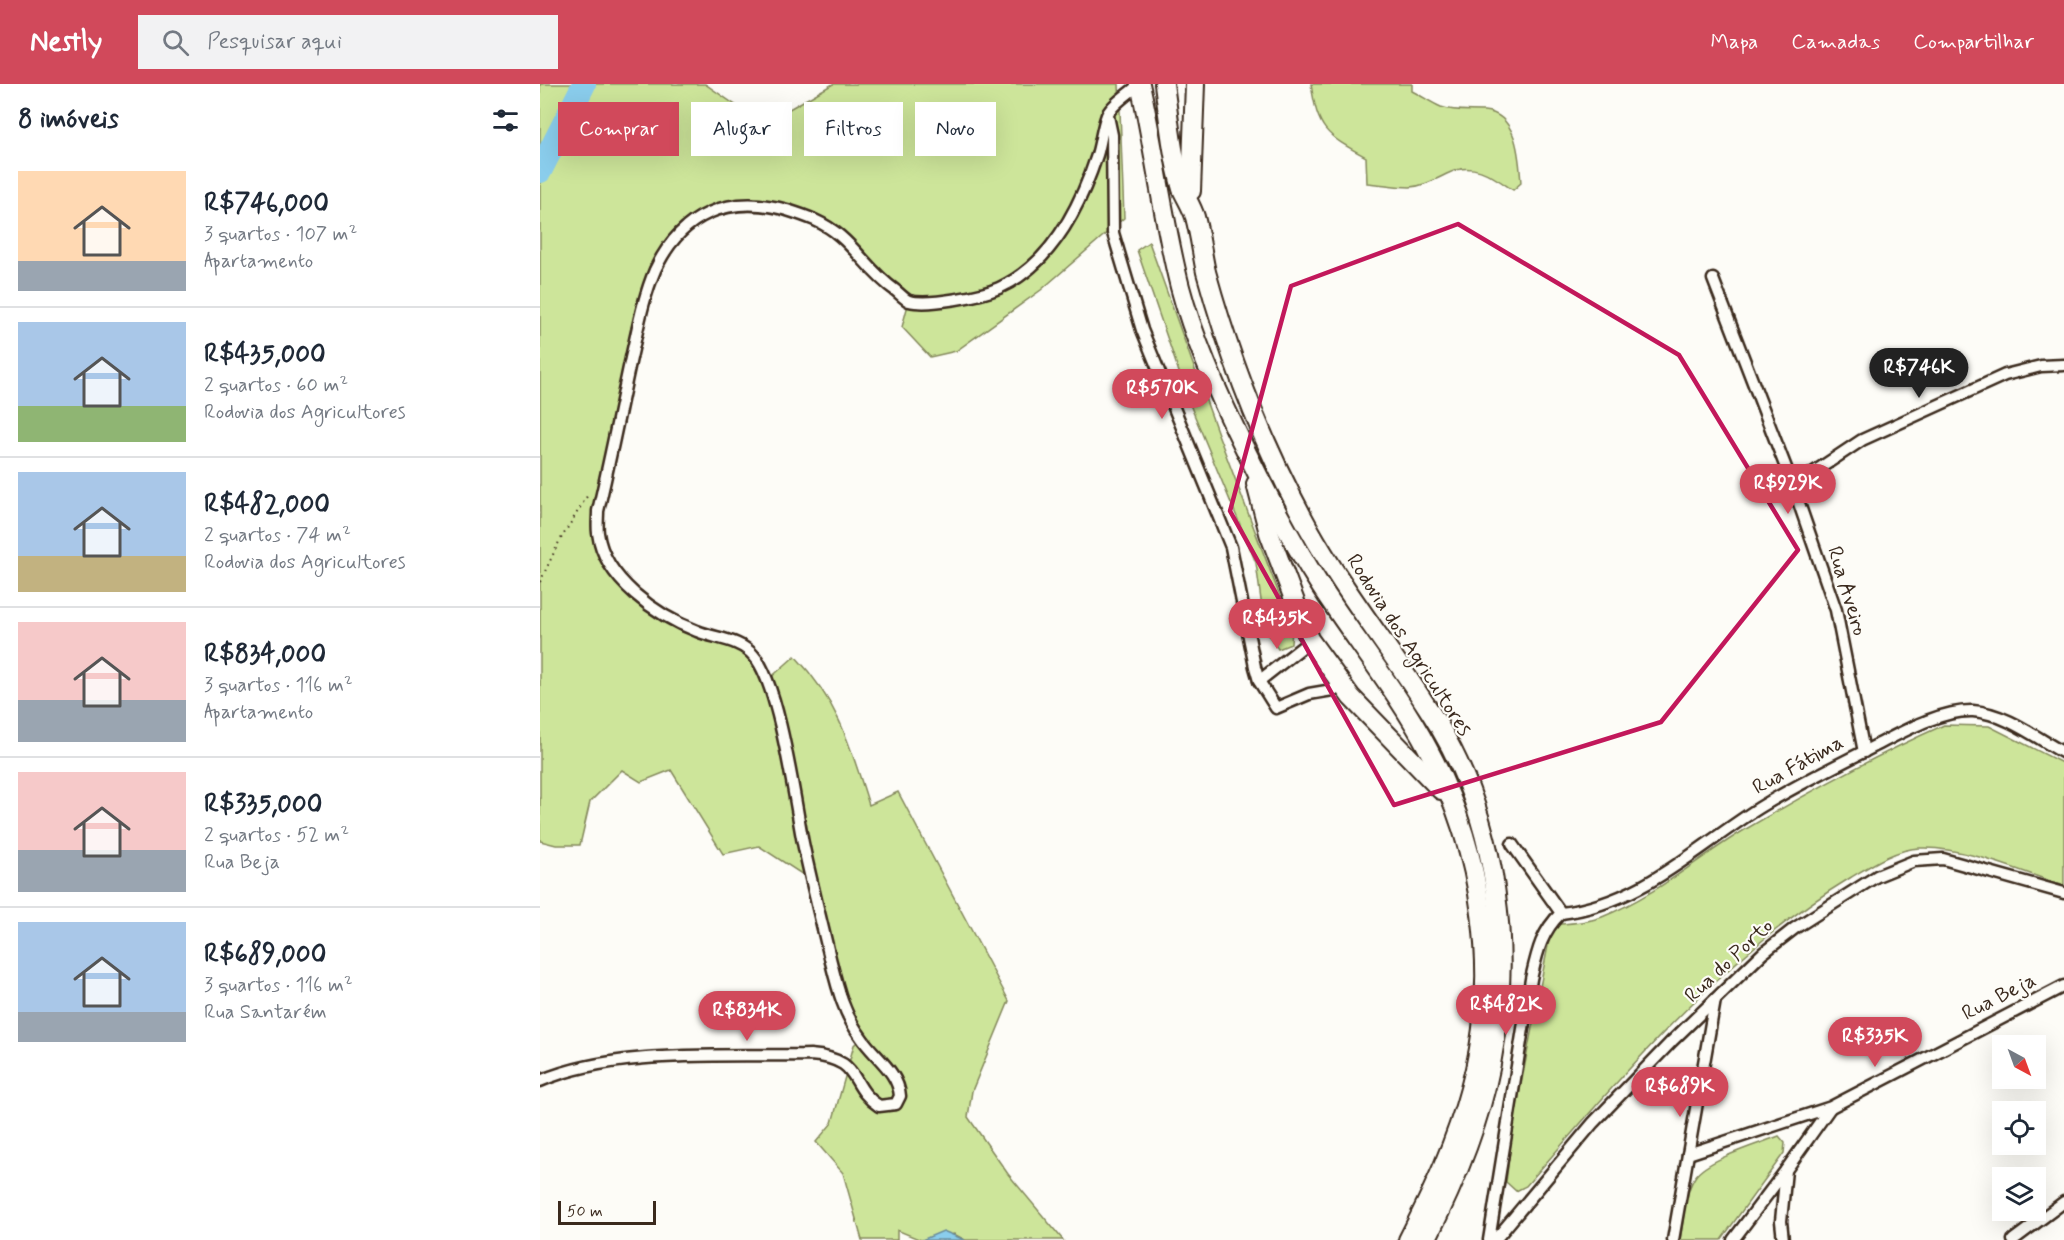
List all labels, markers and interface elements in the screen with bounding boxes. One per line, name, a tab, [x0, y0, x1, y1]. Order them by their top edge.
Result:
search box	[138, 15, 558, 69]
text: Nestly	[30, 24, 102, 61]
icon: search	[159, 26, 192, 59]
text: Pesquisar aqui	[207, 28, 342, 56]
text: Mapa	[1710, 28, 1758, 56]
text: Camadas	[1791, 28, 1880, 56]
text: Compartilhar	[1913, 28, 2034, 56]
chip: Comprar	[558, 102, 679, 156]
chip: Alugar	[691, 102, 792, 156]
chip: Filtros	[804, 102, 903, 156]
chip: Novo	[915, 102, 996, 156]
text: 8 imóveis	[18, 103, 119, 137]
icon: filters	[489, 104, 522, 137]
text: R$746,000	[204, 187, 329, 221]
icon: home	[66, 195, 138, 267]
text: 3 quartos · 107 m²	[204, 221, 357, 248]
text: Apartamento	[204, 248, 313, 275]
text: R$435,000	[204, 338, 326, 372]
icon: home	[66, 346, 138, 418]
pin: R$746K	[1870, 348, 1968, 399]
text: R$746K	[1883, 354, 1955, 381]
pin: R$570K	[1113, 369, 1211, 420]
text: 2 quartos · 60 m²	[204, 372, 348, 399]
text: R$570K	[1126, 375, 1198, 402]
text: Rodovia dos Agricultores	[204, 399, 406, 426]
pin: R$929K	[1739, 464, 1837, 515]
text: R$929K	[1754, 470, 1822, 497]
text: R$482,000	[204, 488, 330, 522]
icon: home	[66, 496, 138, 568]
text: 2 quartos · 74 m²	[204, 522, 351, 549]
street label: Rua Aveiro	[1820, 543, 1874, 639]
text: Rodovia dos Agricultores	[204, 549, 406, 576]
street label: Rodovia dos Agricultores	[1339, 549, 1478, 742]
pin: R$435K	[1228, 599, 1326, 650]
text: R$435K	[1243, 605, 1311, 632]
text: R$834,000	[204, 638, 326, 672]
icon: home	[66, 646, 138, 718]
text: 3 quartos · 116 m²	[204, 672, 353, 699]
text: Apartamento	[204, 699, 313, 726]
street label: Rua Fátima	[1748, 729, 1848, 801]
text: R$335,000	[204, 788, 322, 822]
icon: home	[66, 796, 138, 868]
text: 2 quartos · 52 m²	[204, 822, 349, 849]
text: Rua Beja	[204, 849, 280, 876]
street label: Rua do Porto	[1679, 913, 1779, 1009]
text: R$689,000	[204, 938, 326, 972]
icon: home	[66, 946, 138, 1018]
street label: Rua Beja	[1957, 966, 2041, 1028]
text: 3 quartos · 116 m²	[204, 972, 353, 999]
pin: R$482K	[1457, 985, 1555, 1036]
pin: R$834K	[698, 991, 796, 1042]
text: R$482K	[1470, 991, 1542, 1018]
text: R$834K	[712, 997, 782, 1024]
text: Rua Santarém	[204, 999, 327, 1026]
pin: R$335K	[1826, 1017, 1924, 1068]
text: R$335K	[1842, 1023, 1908, 1050]
north arrow	[1992, 1035, 2046, 1089]
map controls	[1992, 1035, 2046, 1221]
pin: R$689K	[1631, 1067, 1729, 1118]
text: R$689K	[1645, 1073, 1715, 1100]
button: locate	[1992, 1101, 2046, 1155]
button: layers	[1992, 1167, 2046, 1221]
scale bar	[558, 1198, 656, 1226]
text: 50 m	[567, 1201, 603, 1222]

